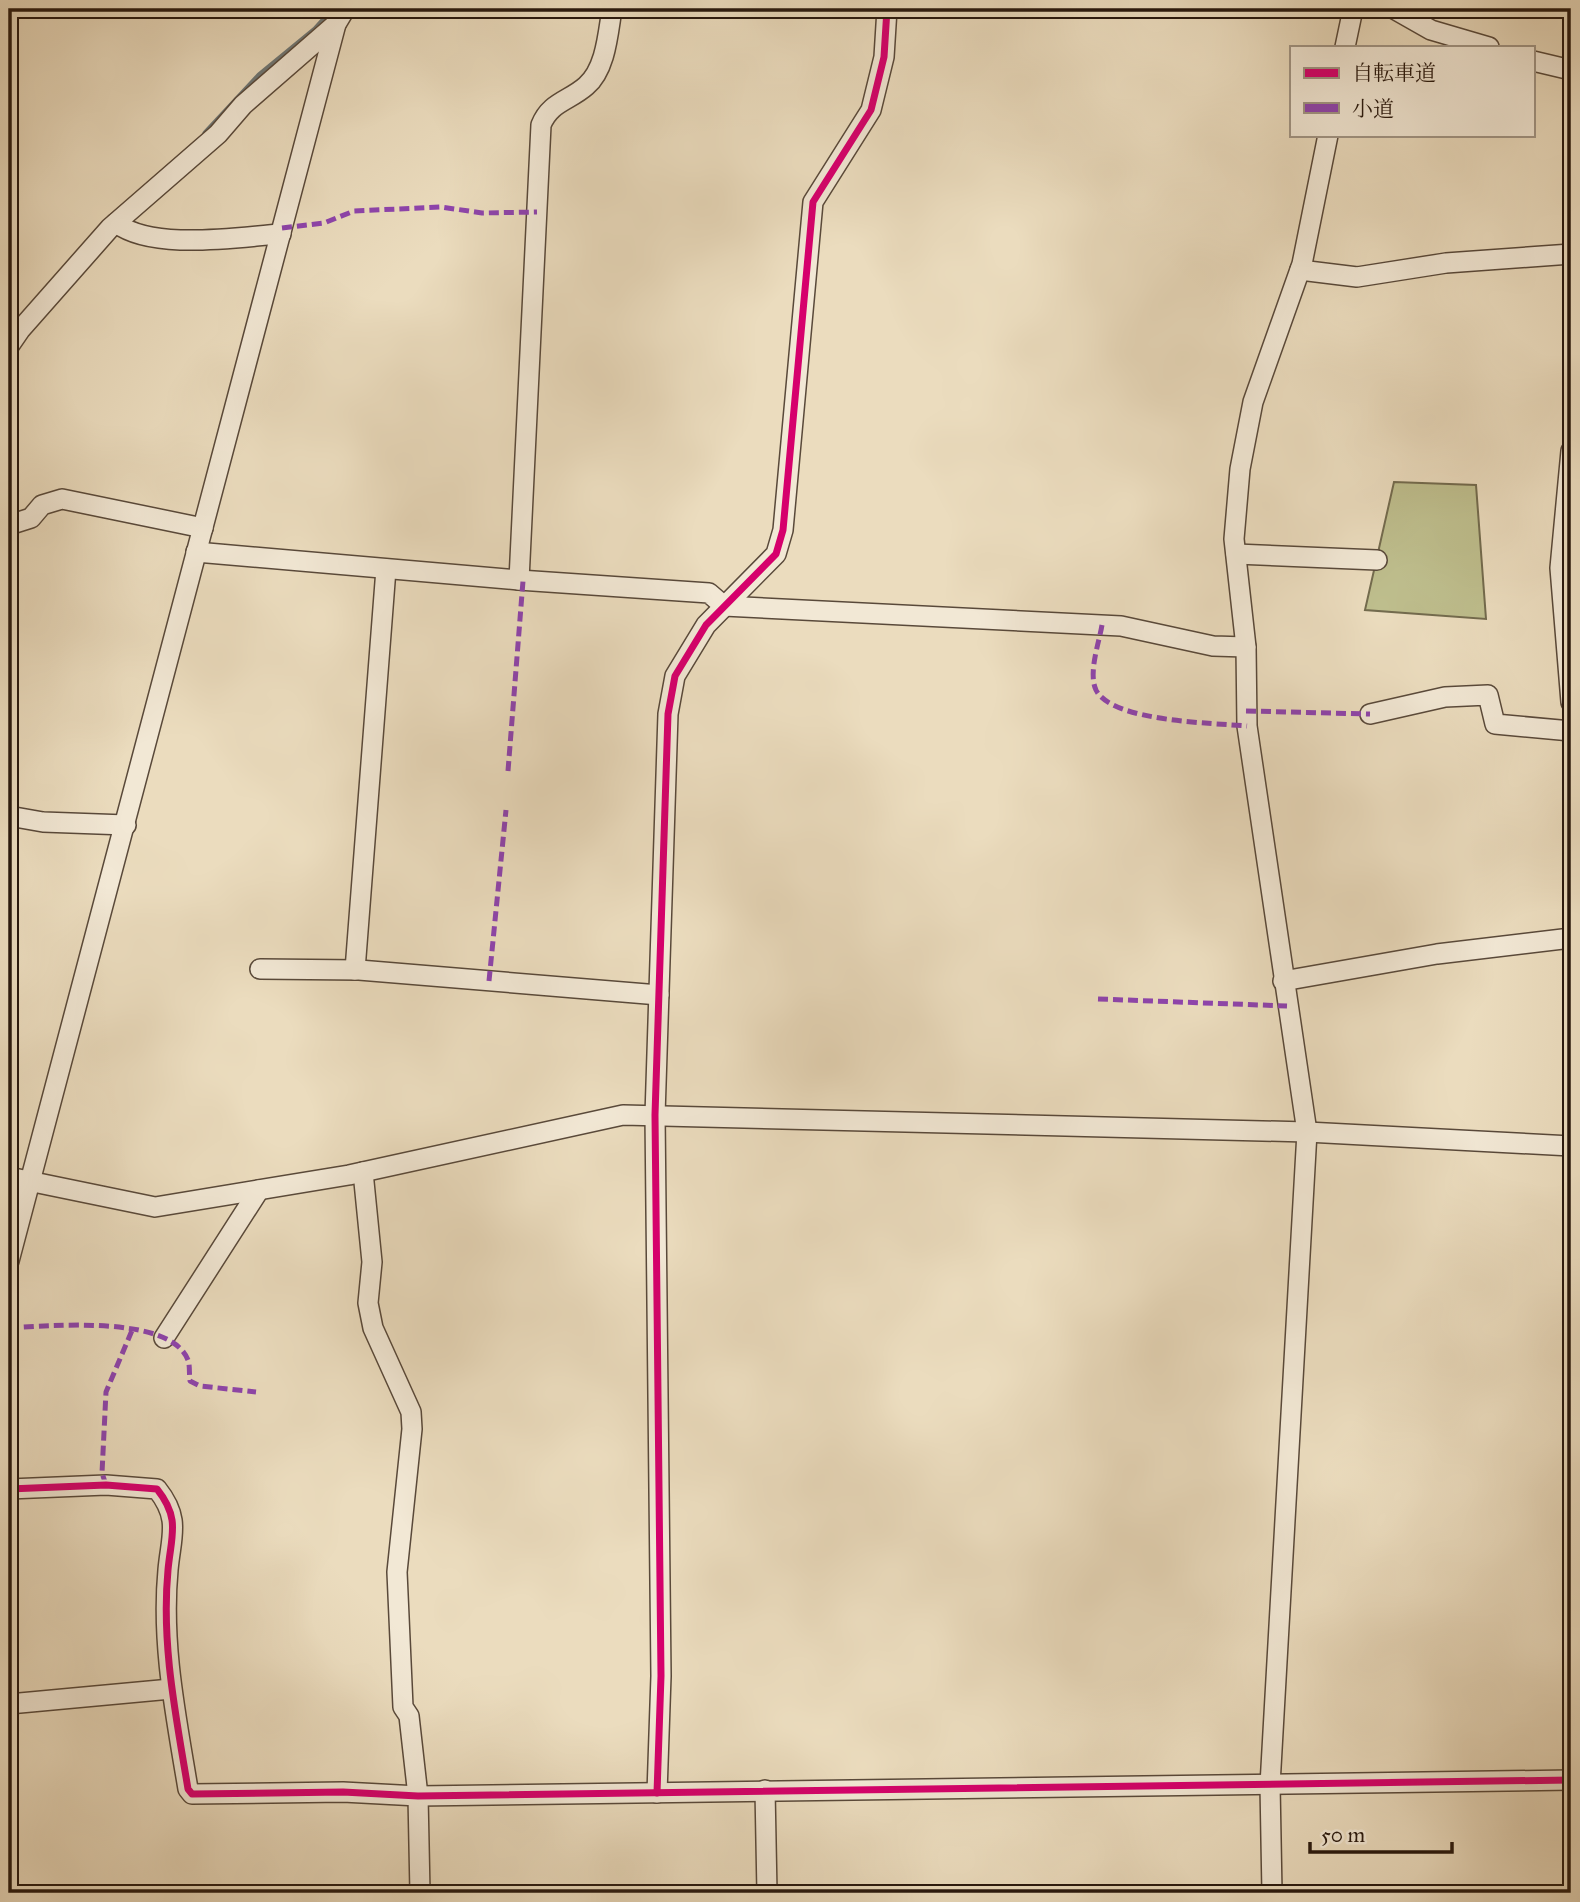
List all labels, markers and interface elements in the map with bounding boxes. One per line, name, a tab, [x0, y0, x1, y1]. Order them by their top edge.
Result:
legend	[1290, 46, 1534, 136]
text: 自転車道	[1352, 60, 1436, 86]
text: 小道	[1352, 96, 1394, 122]
scale bar	[1310, 1811, 1452, 1855]
text: 50 m	[1321, 1822, 1366, 1848]

